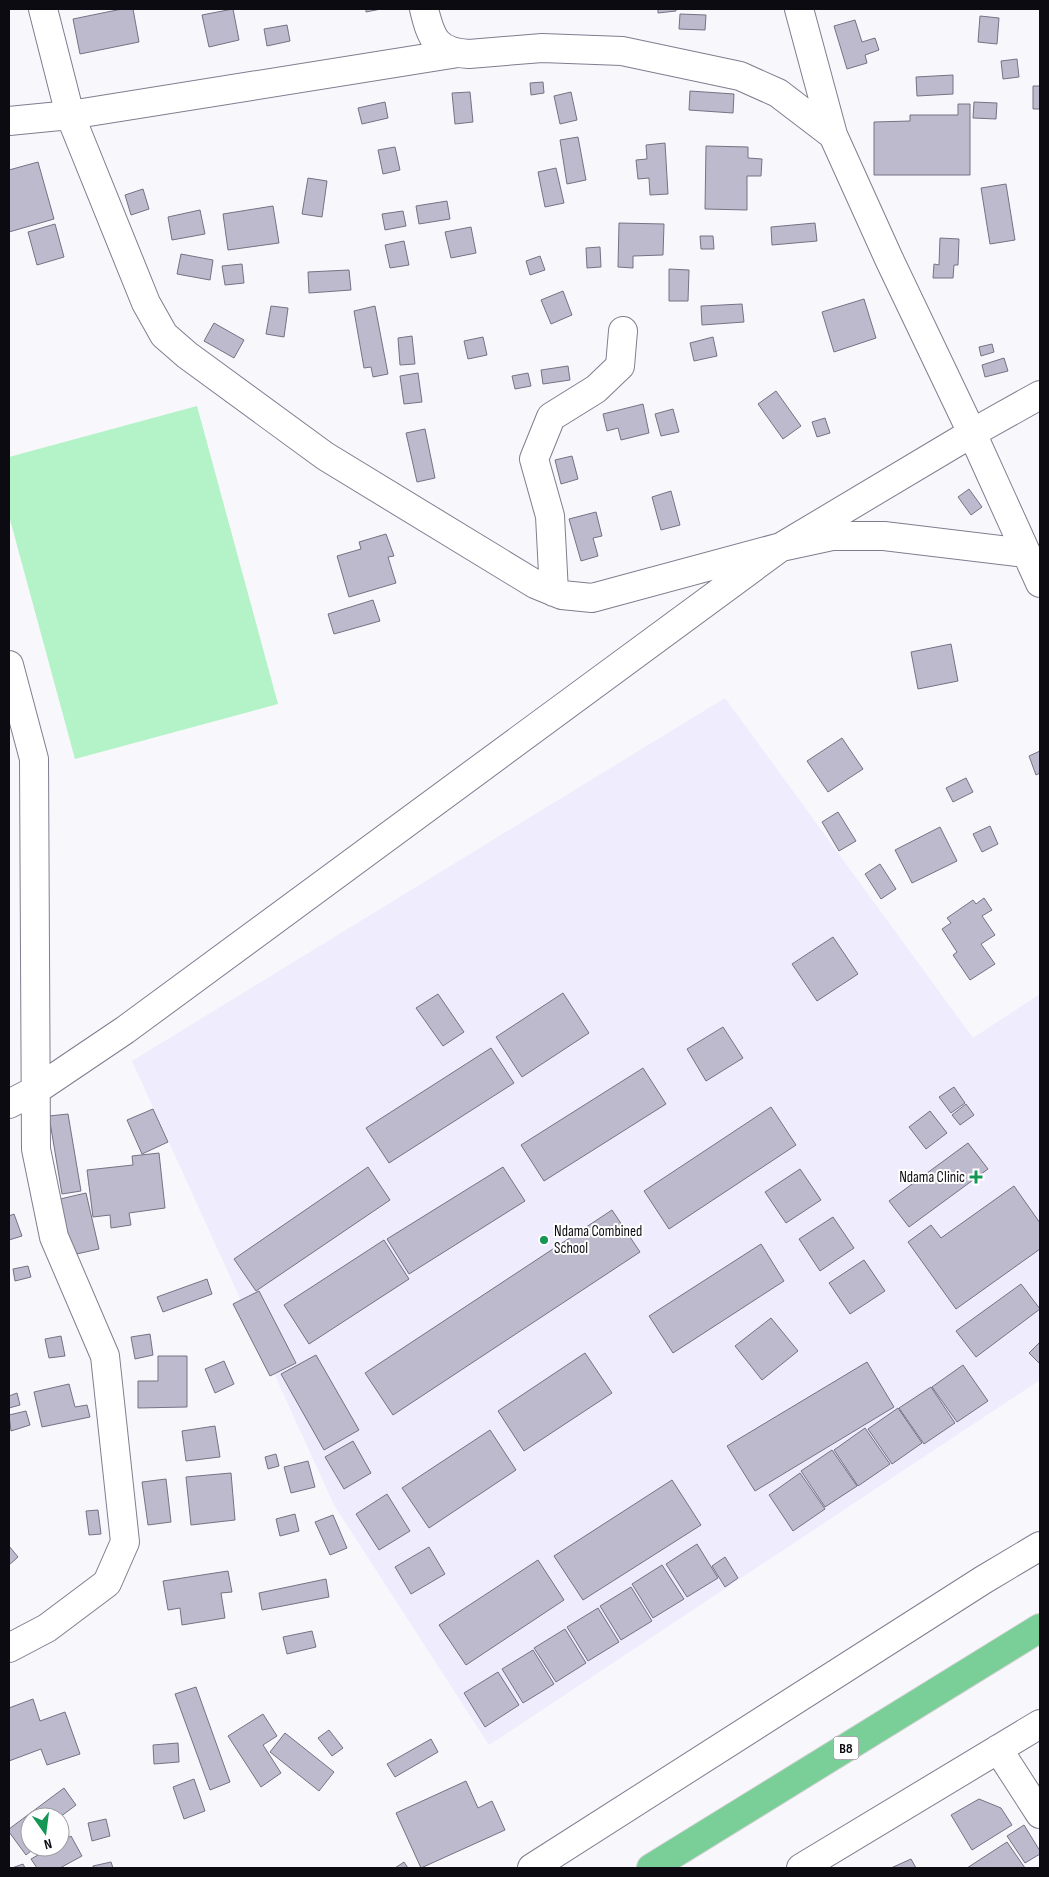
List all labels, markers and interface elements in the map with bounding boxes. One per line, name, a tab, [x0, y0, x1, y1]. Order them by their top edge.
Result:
place label: Ndama Clinic	[899, 1168, 965, 1187]
marker: Ndama Clinic	[969, 1170, 983, 1184]
place label: Ndama Combined School	[554, 1222, 642, 1258]
marker: Ndama Combined School	[538, 1234, 550, 1246]
road number: B8	[834, 1736, 858, 1760]
north arrow	[20, 1807, 70, 1857]
text: N	[42, 1835, 54, 1853]

